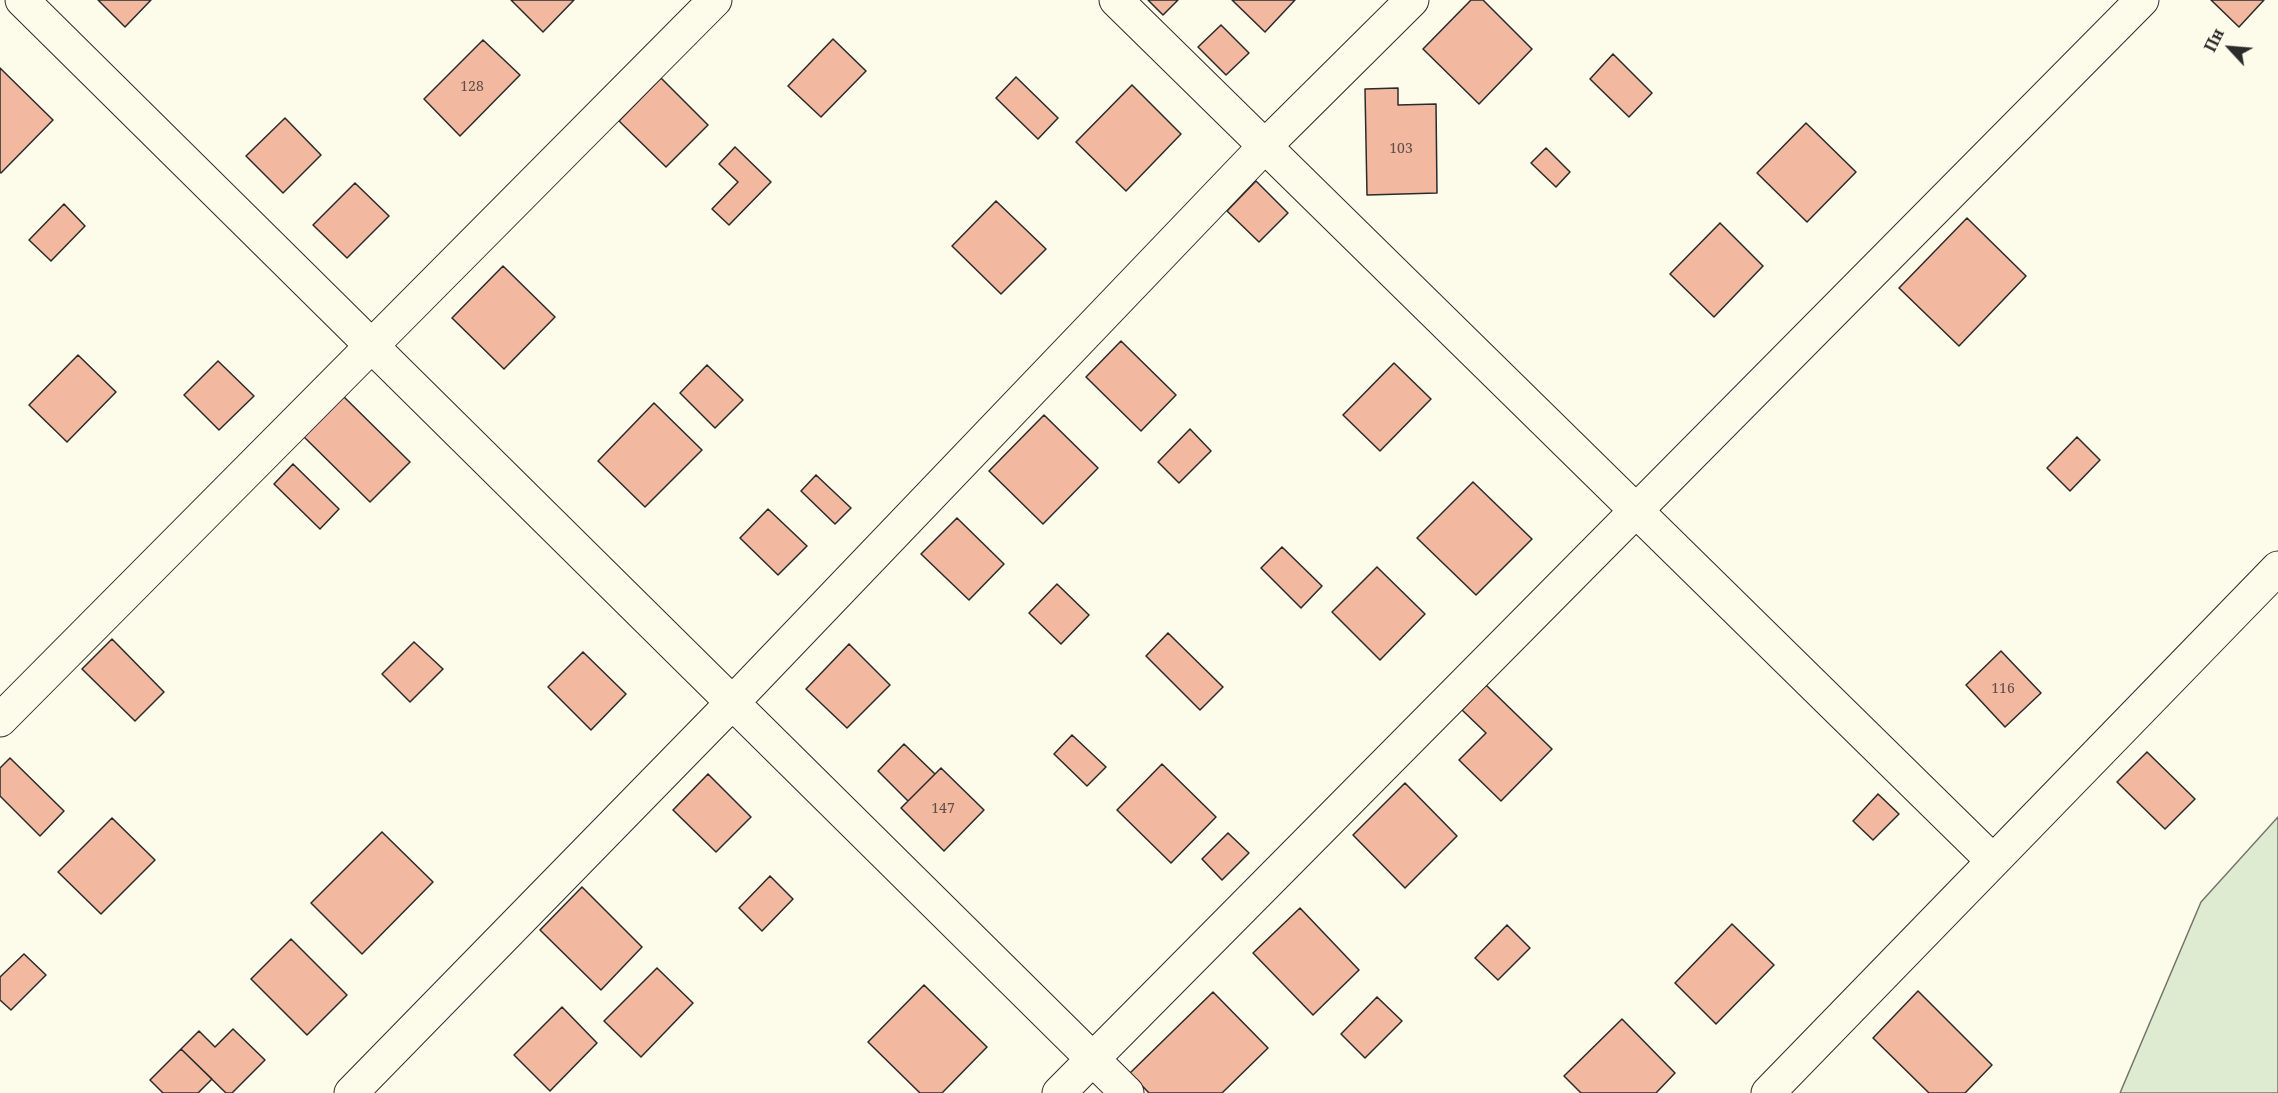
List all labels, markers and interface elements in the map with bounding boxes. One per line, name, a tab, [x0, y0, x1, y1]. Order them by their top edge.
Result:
north arrow	[2200, 18, 2260, 78]
text: Пн	[2199, 25, 2229, 56]
house number: 128	[460, 79, 484, 95]
house number: 103	[1389, 141, 1413, 157]
house number: 116	[1991, 681, 2015, 697]
house number: 147	[931, 801, 955, 817]

